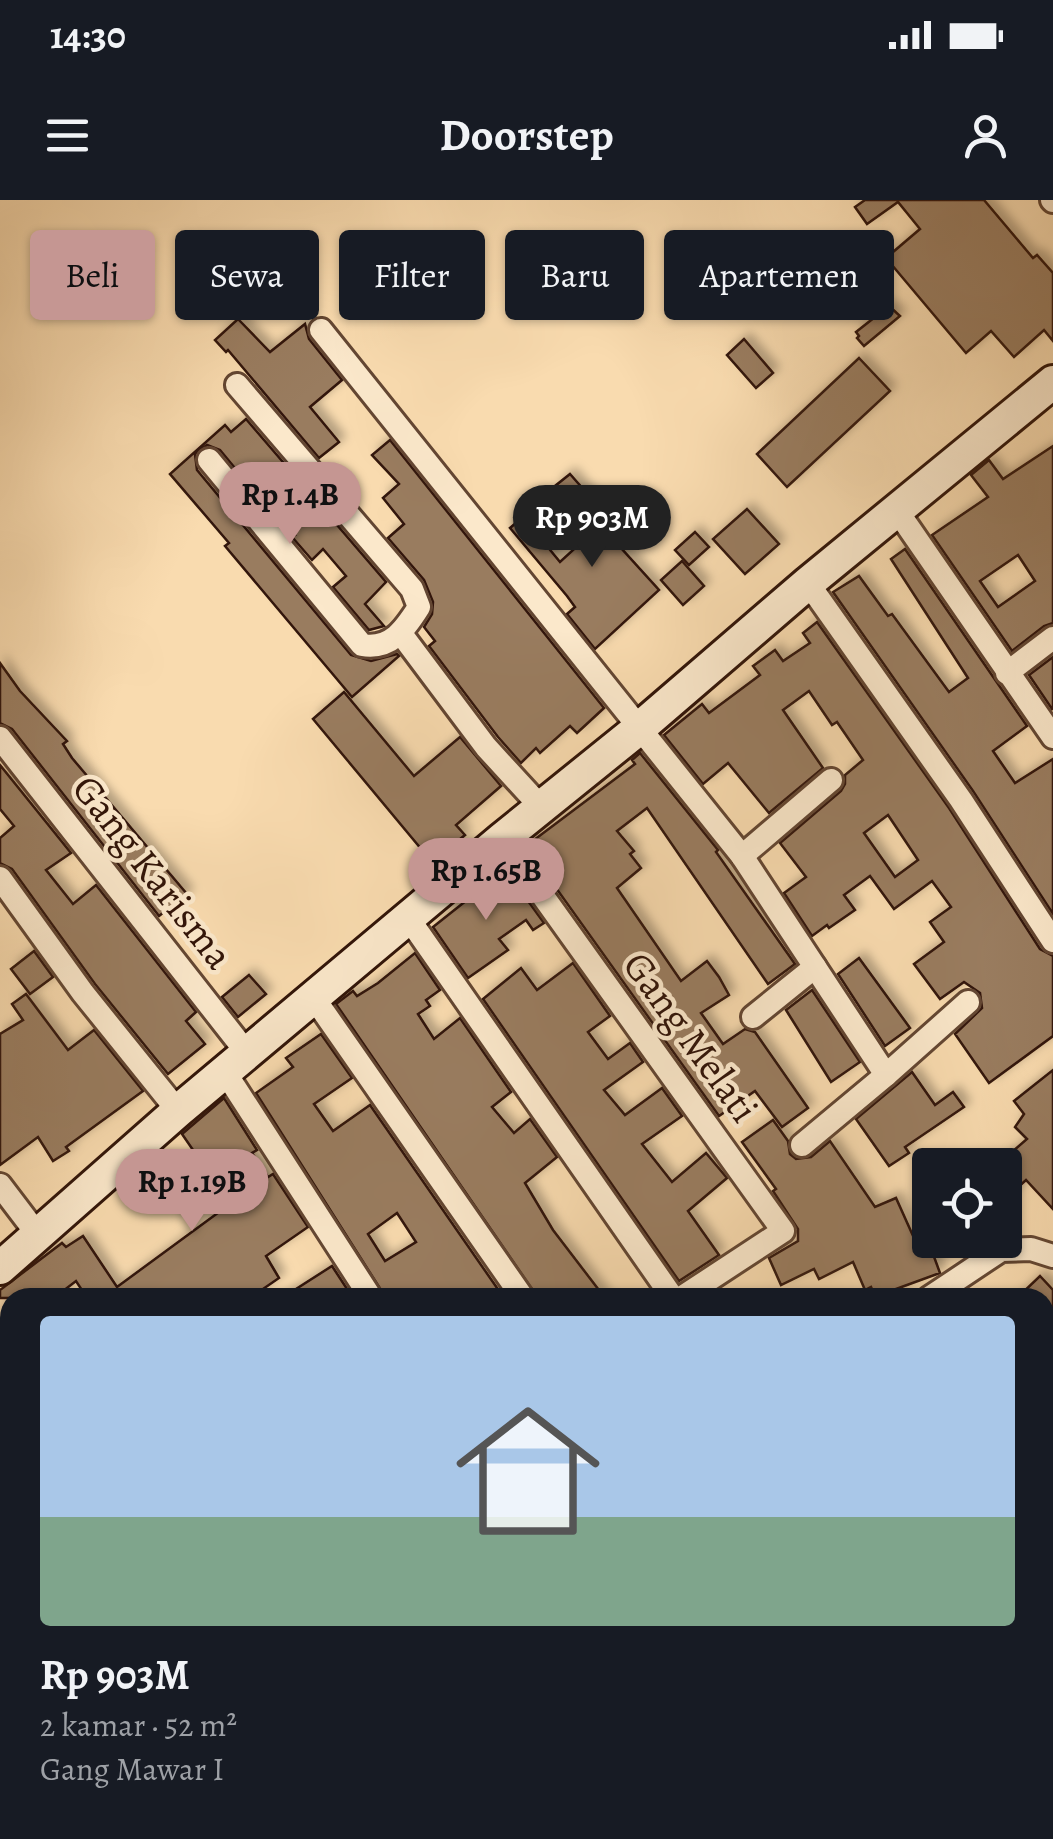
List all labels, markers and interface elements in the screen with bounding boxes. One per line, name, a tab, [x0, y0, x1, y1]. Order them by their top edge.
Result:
text: 14:30	[50, 9, 126, 61]
text: Doorstep	[439, 104, 614, 166]
icon: menu	[40, 108, 95, 163]
icon: person	[958, 108, 1013, 163]
chip: Beli	[30, 230, 155, 320]
chip: Sewa	[175, 230, 319, 320]
chip: Filter	[339, 230, 485, 320]
chip: Baru	[505, 230, 644, 320]
chip: Apartemen	[664, 230, 894, 320]
pin: Rp 1.4B	[198, 462, 382, 547]
text: Rp 1.4B	[241, 472, 339, 516]
pin: Rp 903M	[500, 485, 684, 570]
text: Rp 903M	[535, 495, 649, 539]
street label: Gang Karisma	[60, 763, 247, 981]
pin: Rp 1.65B	[383, 838, 589, 923]
text: Rp 1.65B	[430, 848, 542, 892]
street label: Gang Melati	[610, 940, 772, 1134]
map controls	[912, 1148, 1022, 1258]
button: locate	[912, 1148, 1022, 1258]
pin: Rp 1.19B	[89, 1149, 295, 1234]
text: Rp 1.19B	[137, 1159, 247, 1203]
icon: home	[438, 1381, 618, 1561]
text: Rp 903M	[40, 1646, 190, 1703]
text: 2 kamar · 52 m²	[40, 1703, 237, 1747]
text: Gang Mawar I	[40, 1747, 224, 1791]

